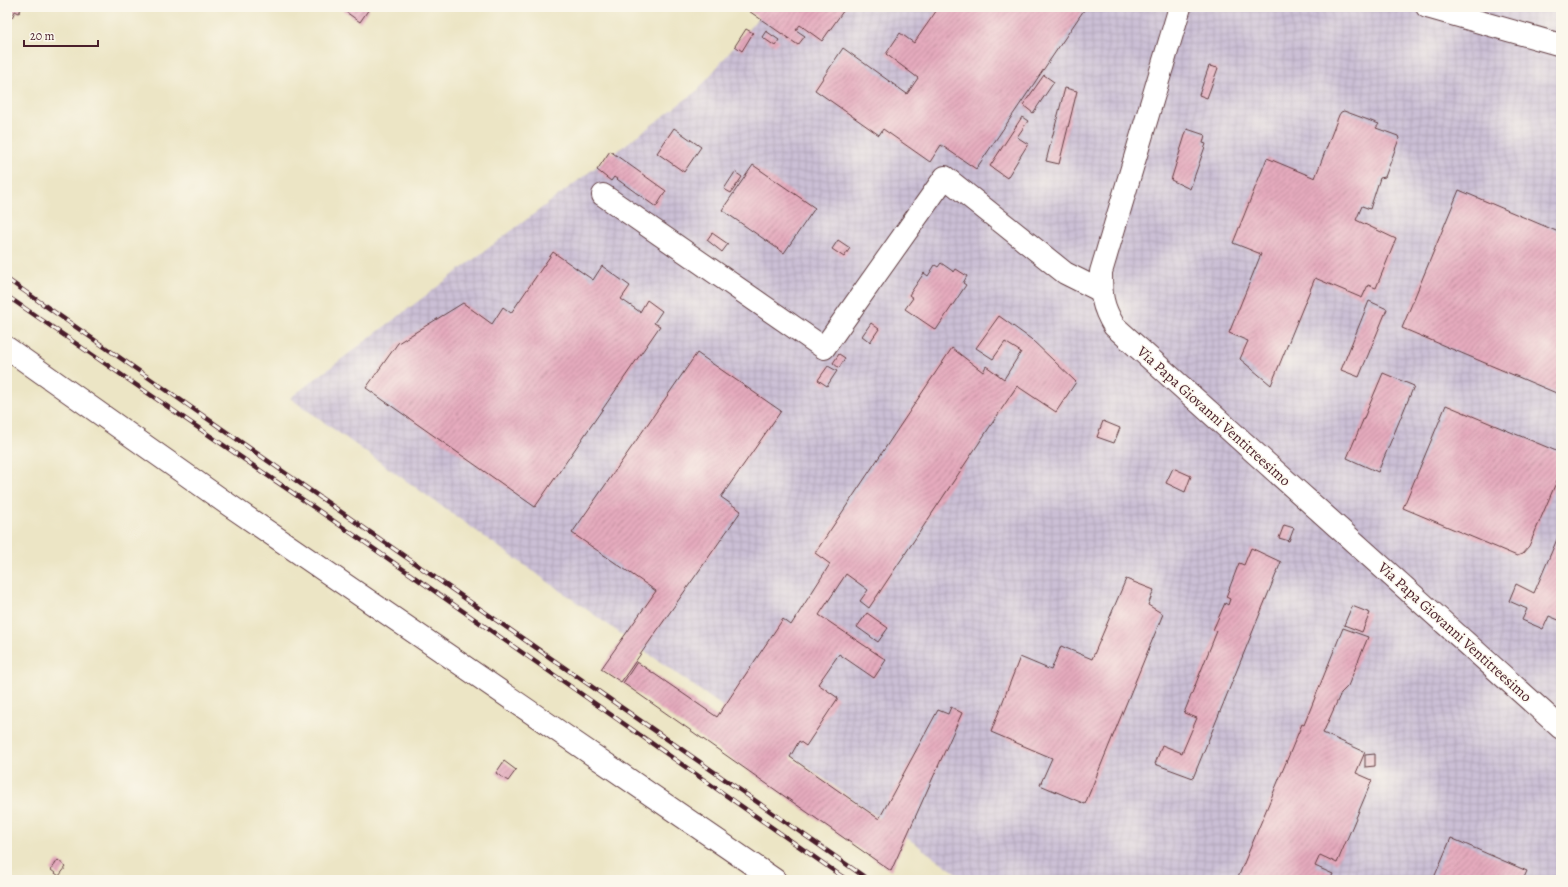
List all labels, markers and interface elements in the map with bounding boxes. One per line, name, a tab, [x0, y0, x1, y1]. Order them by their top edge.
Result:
scale bar	[24, 22, 98, 48]
text: 20 m	[30, 28, 54, 44]
street label: Via Papa Giovanni Ventitreesimo	[1132, 341, 1295, 490]
street label: Via Papa Giovanni Ventitreesimo	[1373, 557, 1536, 706]

